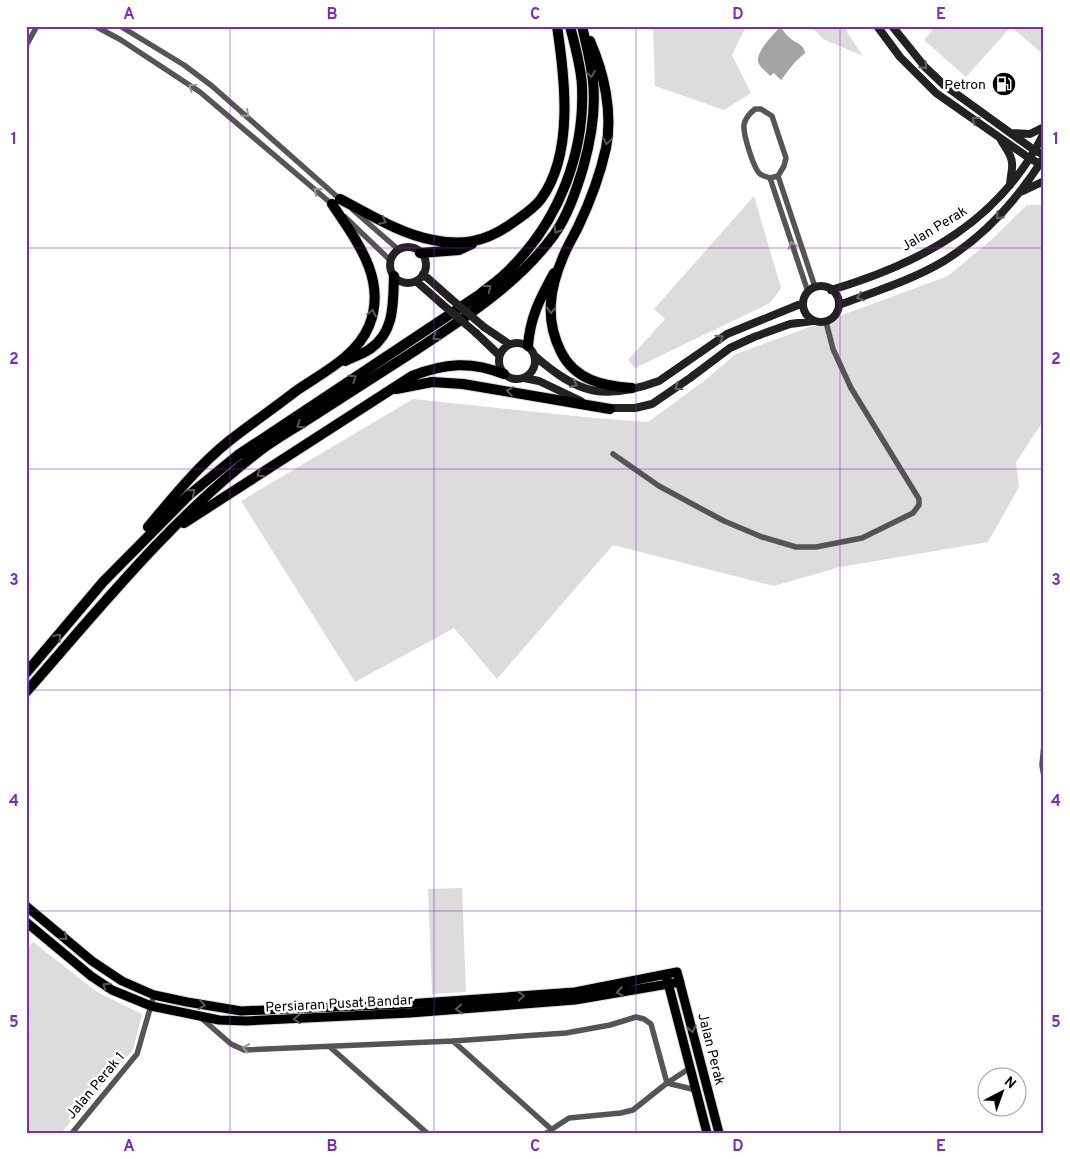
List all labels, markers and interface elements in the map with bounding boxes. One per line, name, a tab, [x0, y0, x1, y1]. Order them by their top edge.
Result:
text: A	[123, 5, 135, 25]
text: B	[326, 5, 338, 25]
text: C	[530, 5, 540, 25]
text: D	[732, 5, 744, 25]
text: E	[936, 5, 946, 25]
one-way arrow	[918, 60, 927, 69]
one-way arrow	[586, 70, 596, 78]
fuel station icon: Petron	[991, 71, 1017, 97]
place label: Petron	[944, 77, 986, 94]
one-way arrow	[188, 84, 198, 93]
one-way arrow	[240, 108, 249, 117]
one-way arrow	[971, 117, 980, 126]
text: 1	[11, 130, 17, 150]
text: 1	[1053, 130, 1059, 150]
one-way arrow	[602, 136, 612, 145]
one-way arrow	[313, 188, 322, 197]
street label: Jalan Perak	[899, 203, 971, 256]
one-way arrow	[996, 210, 1005, 219]
one-way arrow	[378, 215, 387, 225]
one-way arrow	[553, 224, 563, 233]
one-way arrow	[788, 242, 798, 250]
one-way arrow	[482, 285, 491, 293]
one-way arrow	[857, 291, 865, 301]
one-way arrow	[545, 307, 556, 315]
one-way arrow	[366, 308, 376, 317]
one-way arrow	[432, 331, 442, 340]
one-way arrow	[715, 335, 724, 344]
text: 2	[9, 350, 19, 370]
text: 2	[1051, 350, 1061, 370]
one-way arrow	[348, 375, 357, 384]
one-way arrow	[569, 377, 578, 388]
one-way arrow	[674, 381, 683, 390]
one-way arrow	[506, 387, 515, 397]
one-way arrow	[296, 419, 305, 428]
one-way arrow	[256, 468, 265, 477]
one-way arrow	[187, 489, 196, 498]
text: 3	[9, 571, 19, 591]
text: 3	[1051, 571, 1061, 591]
one-way arrow	[52, 633, 61, 642]
text: 4	[9, 792, 19, 812]
text: 4	[1051, 792, 1061, 812]
one-way arrow	[58, 931, 67, 940]
one-way arrow	[103, 983, 112, 993]
one-way arrow	[616, 986, 624, 997]
one-way arrow	[517, 990, 525, 1001]
street label: Persiaran Pusat Bandar	[265, 992, 414, 1017]
one-way arrow	[197, 999, 206, 1009]
one-way arrow	[455, 1003, 463, 1014]
street label: Jalan Perak	[693, 1011, 728, 1087]
text: 5	[9, 1013, 19, 1033]
one-way arrow	[293, 1013, 301, 1024]
text: 5	[1051, 1013, 1061, 1033]
one-way arrow	[687, 1024, 697, 1032]
one-way arrow	[242, 1044, 251, 1054]
street label: Jalan Perak 1	[63, 1049, 129, 1123]
north arrow	[978, 1066, 1028, 1116]
text: N	[1000, 1074, 1019, 1093]
text: A	[123, 1137, 135, 1157]
text: B	[326, 1137, 338, 1157]
text: C	[530, 1137, 540, 1157]
text: D	[732, 1137, 744, 1157]
text: E	[936, 1137, 946, 1157]

